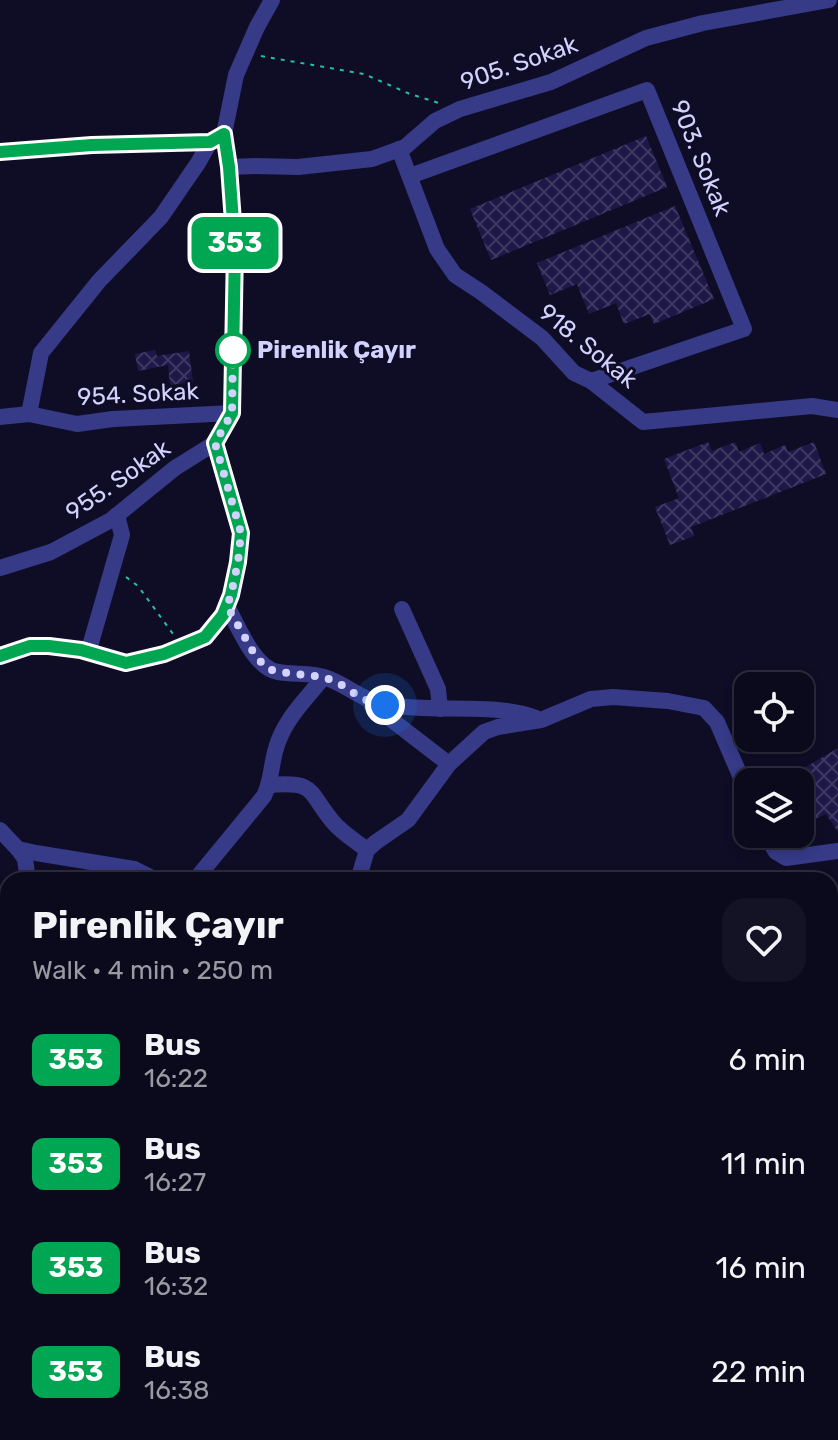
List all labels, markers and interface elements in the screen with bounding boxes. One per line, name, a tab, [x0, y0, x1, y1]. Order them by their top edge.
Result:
street label: 905. Sokak	[457, 30, 582, 96]
street label: 903. Sokak	[665, 96, 737, 221]
line badge: 353	[189, 217, 281, 269]
text: 353	[208, 226, 263, 259]
street label: 918. Sokak	[533, 298, 643, 394]
marker: Pirenlik Çayır	[216, 333, 250, 367]
place label: Pirenlik Çayır	[257, 336, 416, 364]
street label: 954. Sokak	[77, 377, 200, 411]
street label: 955. Sokak	[60, 433, 176, 526]
map controls	[734, 672, 814, 848]
button: locate	[734, 672, 814, 752]
your location	[365, 685, 405, 725]
button: layers	[734, 768, 814, 848]
button: heart	[722, 898, 806, 982]
text: Pirenlik Çayır	[32, 902, 284, 948]
text: Walk · 4 min · 250 m	[32, 955, 273, 986]
text: Bus	[144, 1027, 201, 1063]
text: 6 min	[728, 1042, 806, 1078]
text: 353	[49, 1043, 104, 1076]
text: 16:22	[144, 1063, 208, 1094]
text: Bus	[144, 1131, 201, 1167]
text: 11 min	[721, 1146, 806, 1182]
text: 353	[49, 1147, 104, 1180]
text: 16:27	[144, 1167, 206, 1198]
text: Bus	[144, 1235, 201, 1271]
text: 16 min	[716, 1250, 806, 1286]
text: 353	[49, 1251, 104, 1284]
text: 16:32	[144, 1271, 208, 1302]
text: Bus	[144, 1339, 201, 1375]
text: 22 min	[711, 1354, 806, 1390]
text: 353	[49, 1355, 104, 1388]
text: 16:38	[144, 1375, 210, 1406]

